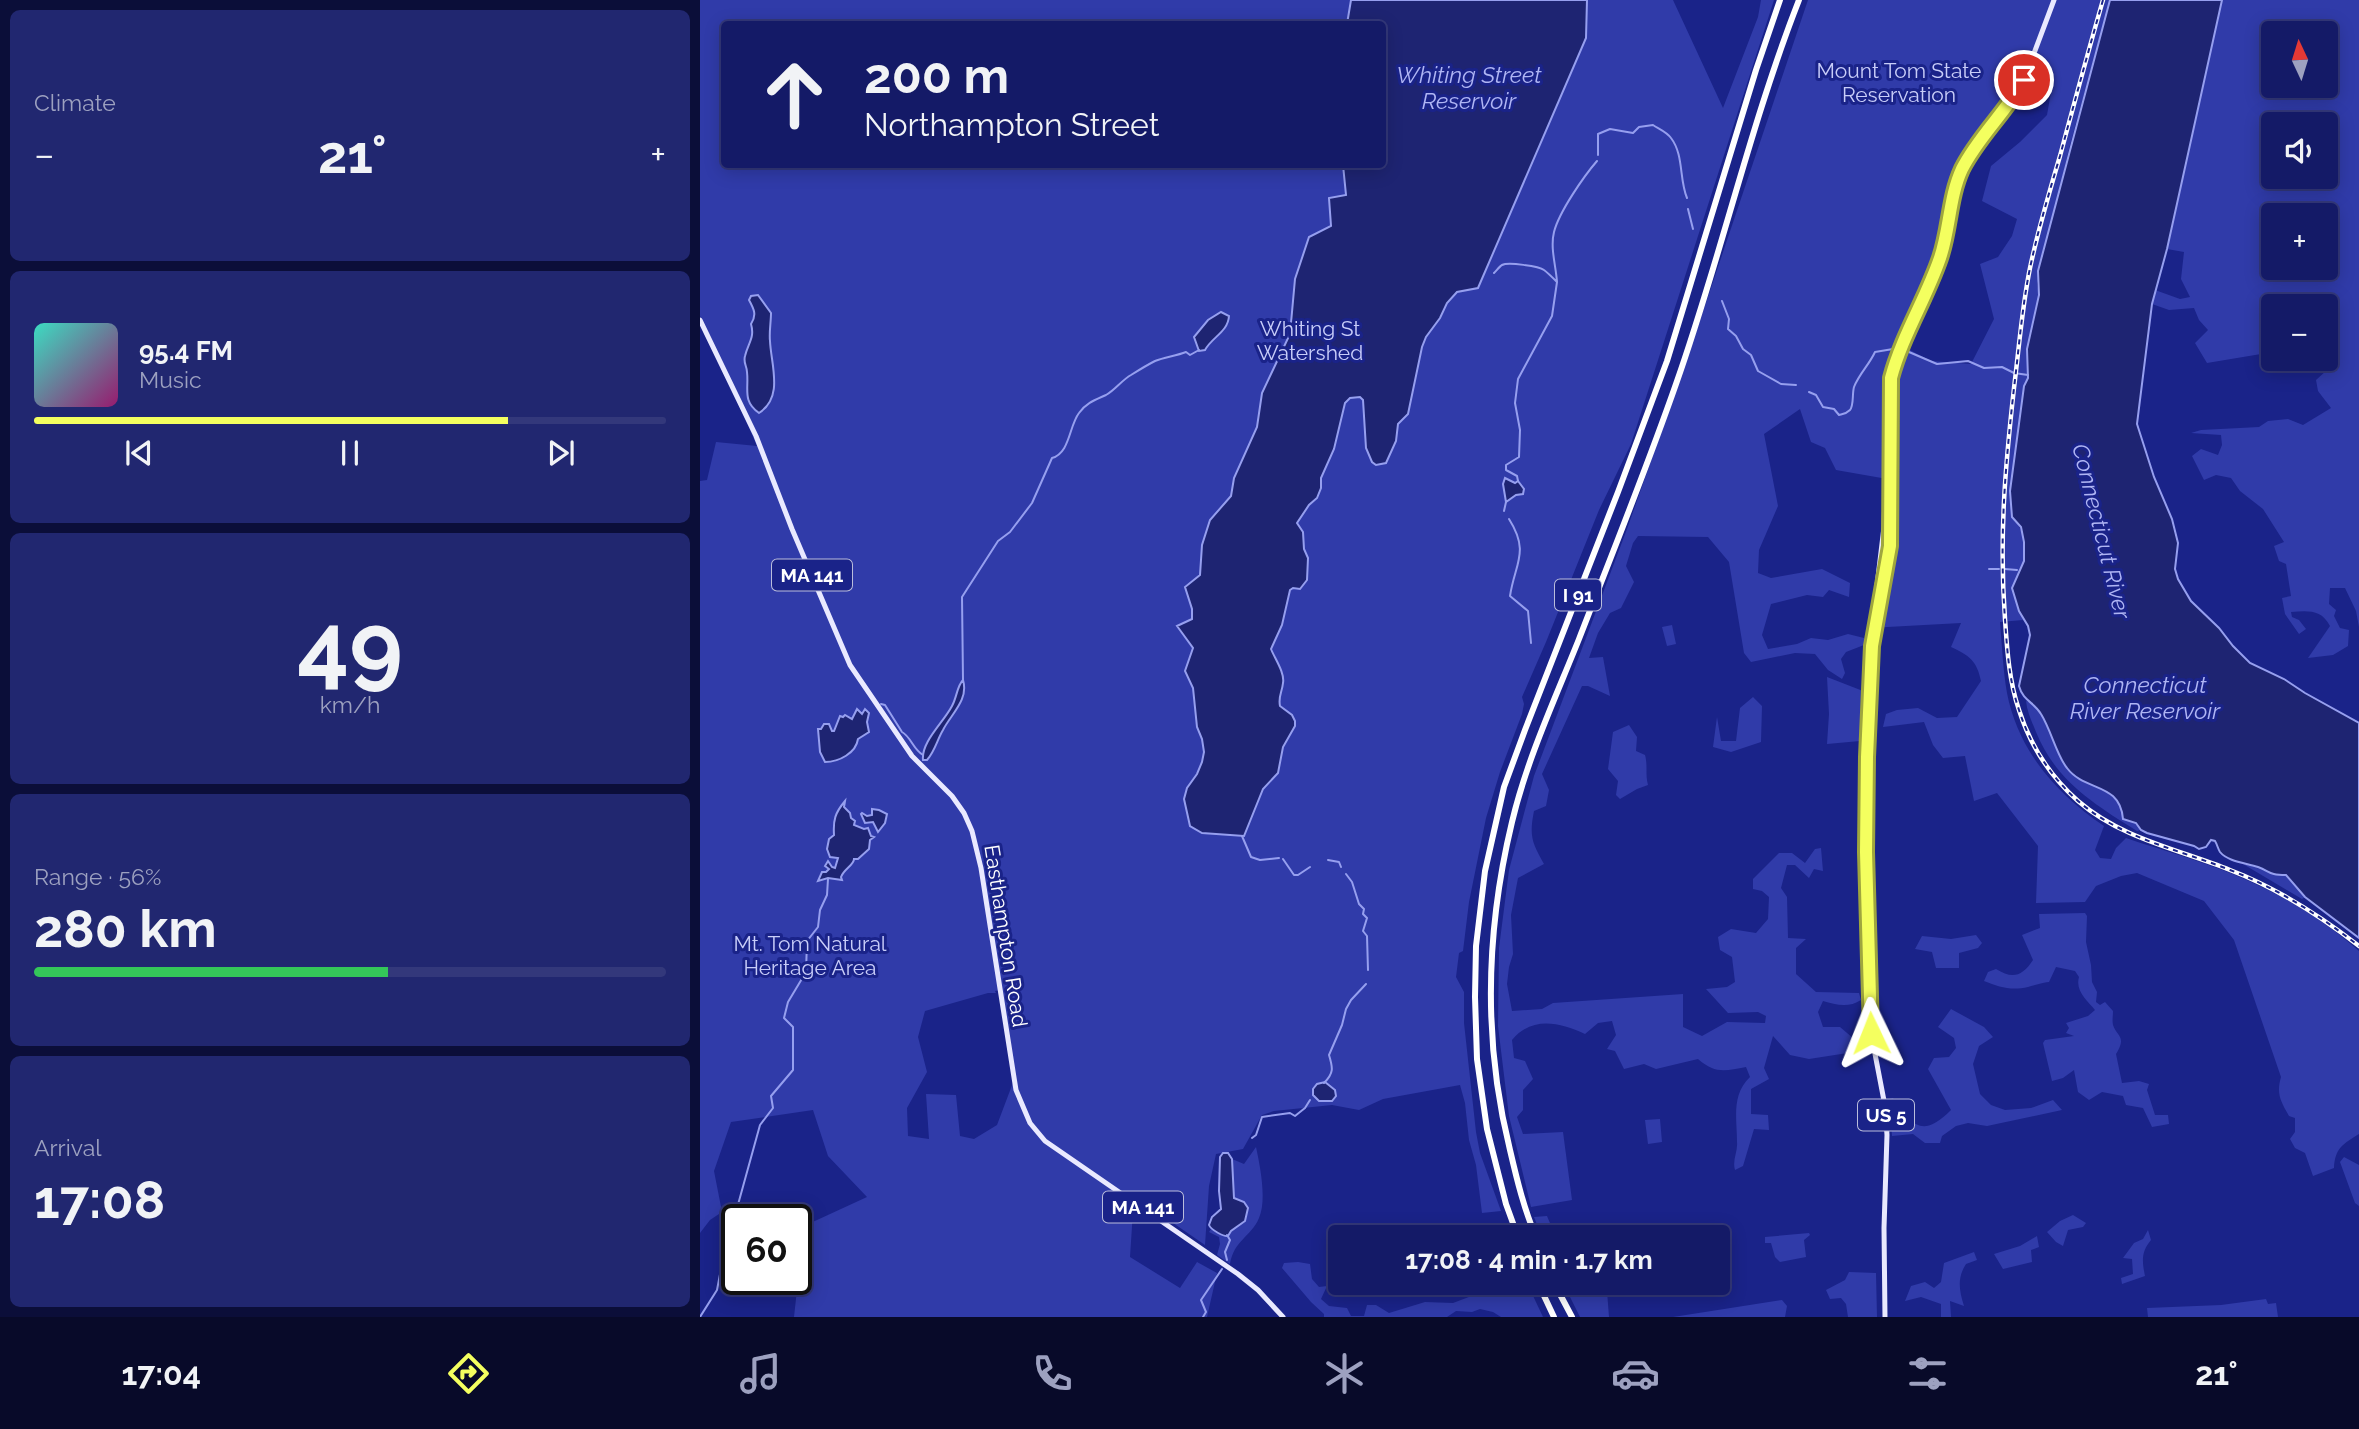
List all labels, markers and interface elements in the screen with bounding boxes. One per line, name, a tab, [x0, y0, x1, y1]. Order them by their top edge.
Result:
north arrow	[2261, 21, 2338, 98]
map controls	[2261, 21, 2338, 371]
text: 200 m	[864, 47, 1009, 104]
icon: ahead	[749, 49, 840, 140]
pin	[1994, 50, 2054, 110]
park label: Mount Tom State Reservation	[1817, 58, 1981, 107]
water label: Whiting Street Reservoir	[1396, 61, 1542, 114]
icon: arrive	[2005, 61, 2043, 99]
text: Climate	[34, 89, 116, 116]
text: Northampton Street	[864, 106, 1159, 143]
button: sound	[2261, 112, 2338, 189]
text: 21°	[318, 124, 387, 185]
text: −	[34, 132, 54, 177]
text: +	[650, 132, 666, 177]
button: +	[2261, 203, 2338, 280]
button: −	[2261, 294, 2338, 371]
park label: Whiting St Watershed	[1257, 316, 1363, 365]
text: 95.4 FM	[139, 336, 233, 366]
text: Music	[139, 366, 202, 393]
icon: previous	[120, 434, 158, 472]
icon: pause	[331, 434, 369, 472]
icon: next	[542, 434, 580, 472]
water label: Connecticut River	[2067, 441, 2137, 622]
road number: MA 141	[772, 560, 852, 590]
road number: I 91	[1555, 580, 1601, 610]
text: 49	[297, 592, 403, 699]
water label: Connecticut River Reservoir	[2070, 671, 2221, 724]
text: km/h	[320, 691, 380, 718]
street label: Easthampton Road	[979, 843, 1033, 1029]
text: Range · 56%	[34, 863, 161, 890]
text: 280 km	[34, 898, 217, 959]
park label: Mt. Tom Natural Heritage Area	[733, 931, 887, 980]
position arrow	[1834, 996, 1908, 1070]
road number: US 5	[1858, 1100, 1914, 1130]
text: Arrival	[34, 1134, 101, 1161]
text: 17:08	[34, 1169, 165, 1230]
road number: MA 141	[1103, 1191, 1183, 1222]
speed limit sign: 60	[721, 1204, 812, 1295]
text: 17:08 · 4 min · 1.7 km	[1405, 1245, 1653, 1275]
icon: directions	[444, 1349, 493, 1398]
icon: music	[736, 1349, 785, 1398]
icon: phone	[1028, 1349, 1077, 1398]
icon: climate	[1320, 1349, 1369, 1398]
icon: car	[1611, 1349, 1660, 1398]
icon: filters	[1903, 1349, 1952, 1398]
text: 17:04	[121, 1355, 201, 1392]
text: 21°	[2195, 1355, 2238, 1392]

